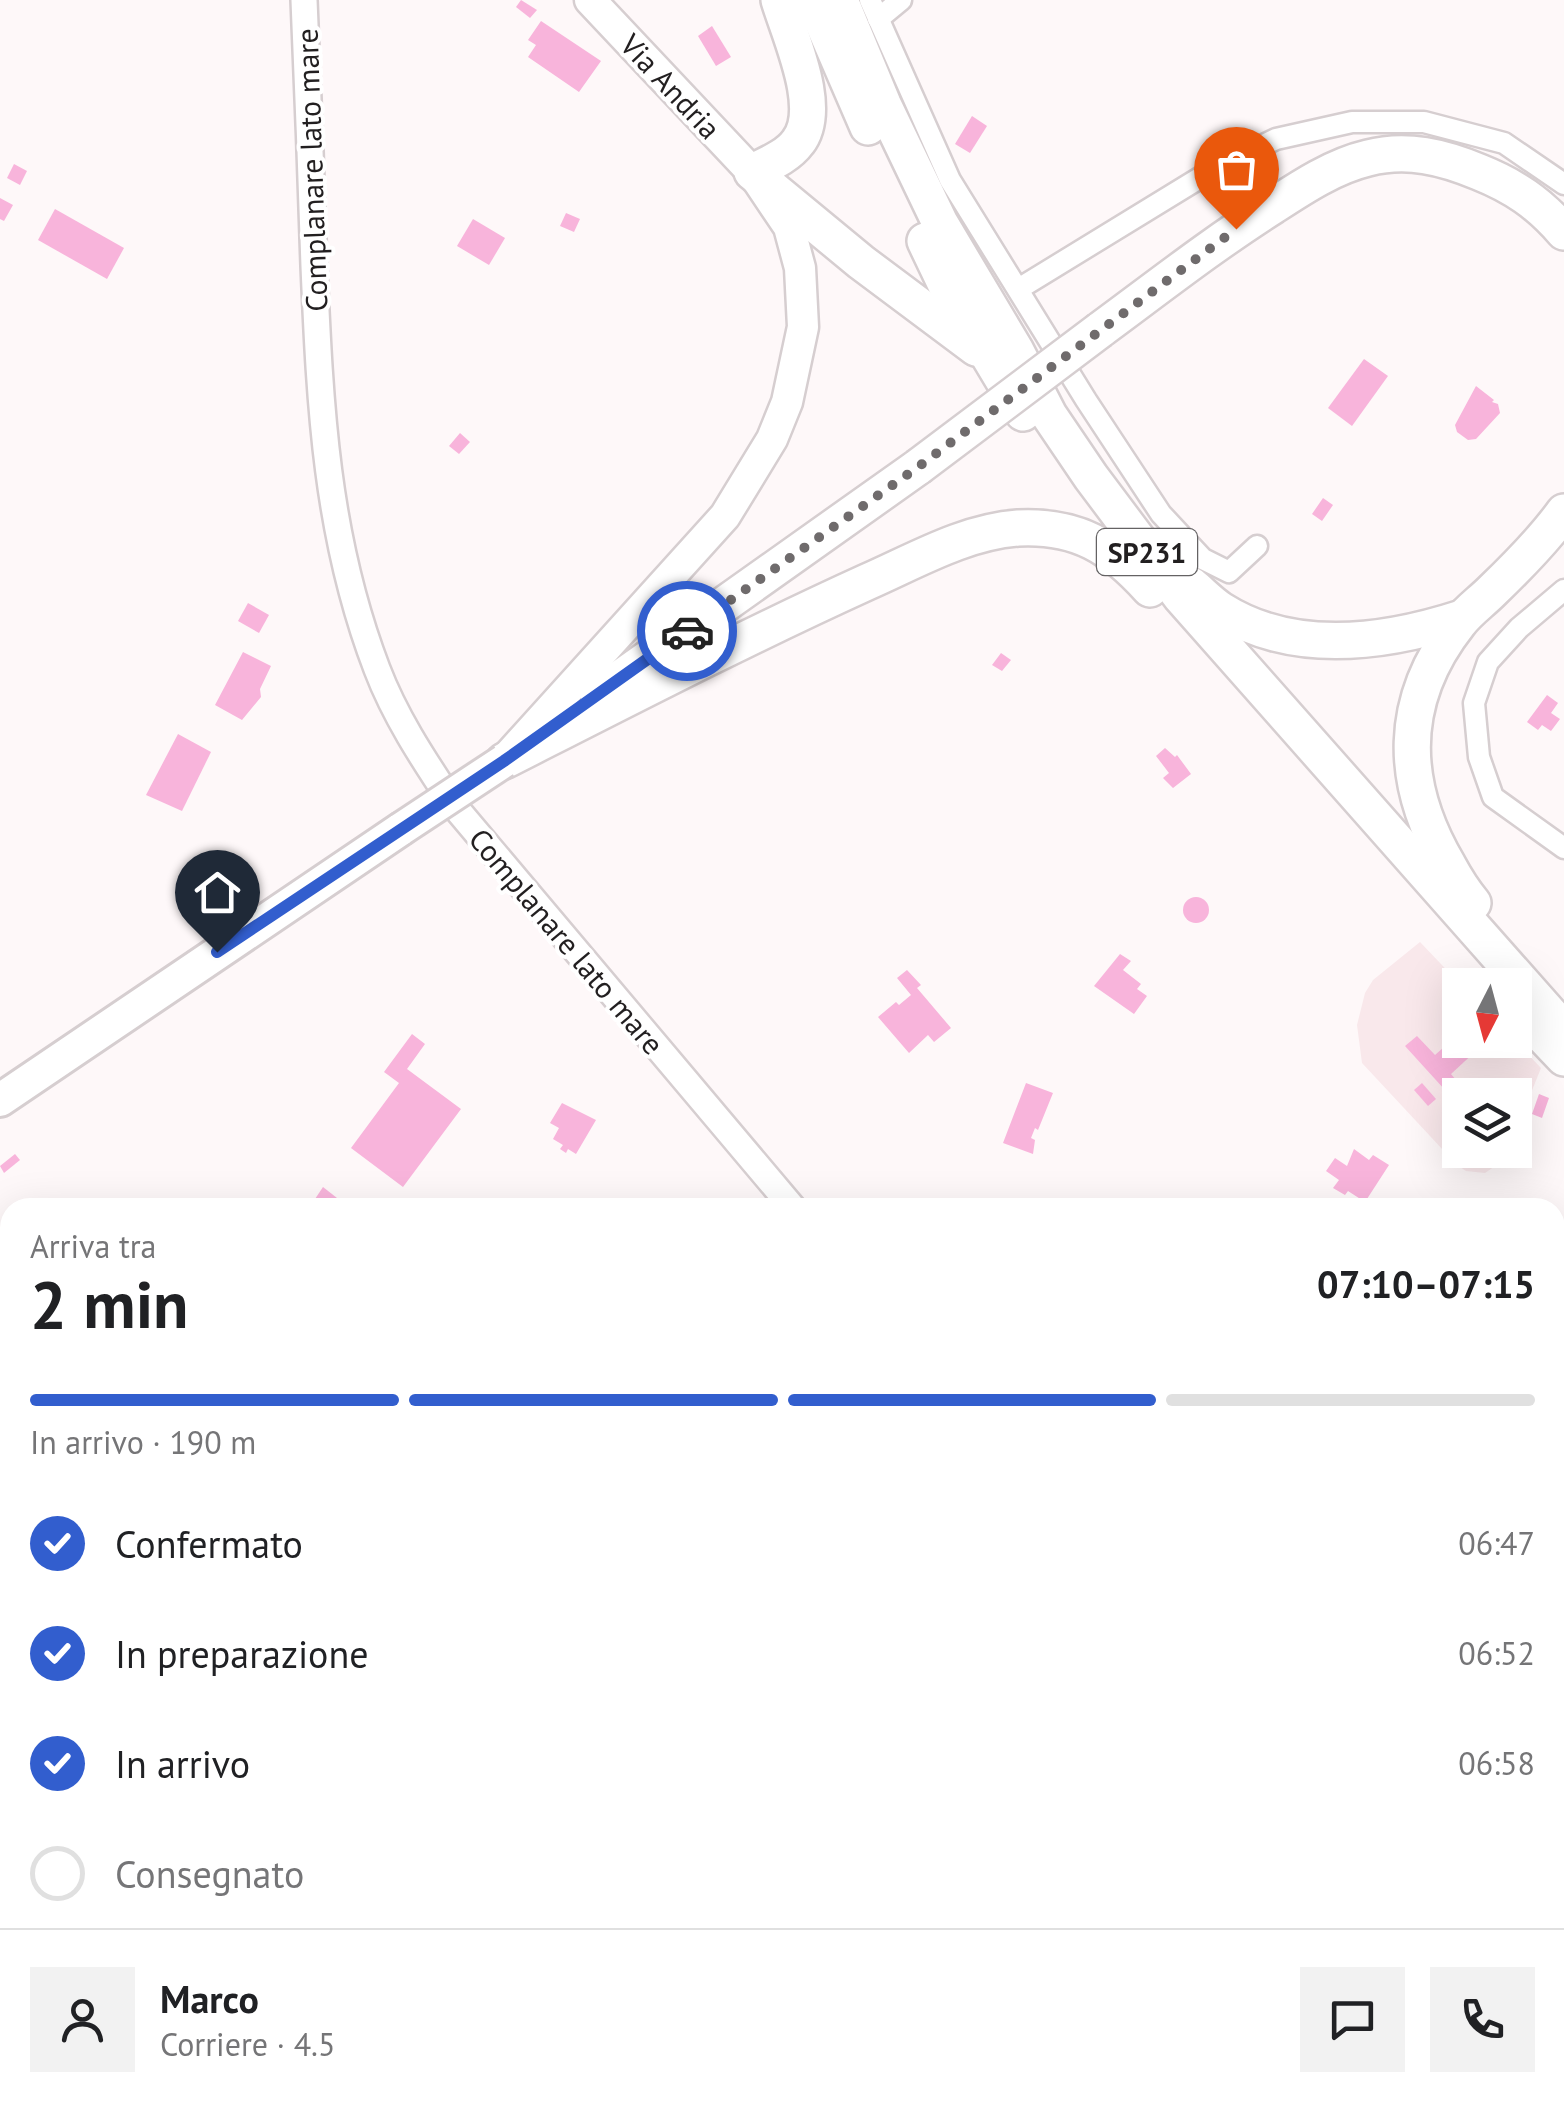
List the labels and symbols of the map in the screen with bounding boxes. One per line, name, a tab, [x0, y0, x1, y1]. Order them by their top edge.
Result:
street label: Via Andria	[612, 24, 730, 147]
street label: Complanare lato mare	[287, 28, 335, 312]
pin	[1194, 127, 1279, 230]
road number: SP231	[1097, 529, 1197, 575]
courier	[637, 581, 737, 681]
street label: Complanare lato mare	[461, 820, 673, 1062]
pin	[175, 850, 260, 953]
north arrow	[1442, 968, 1532, 1058]

